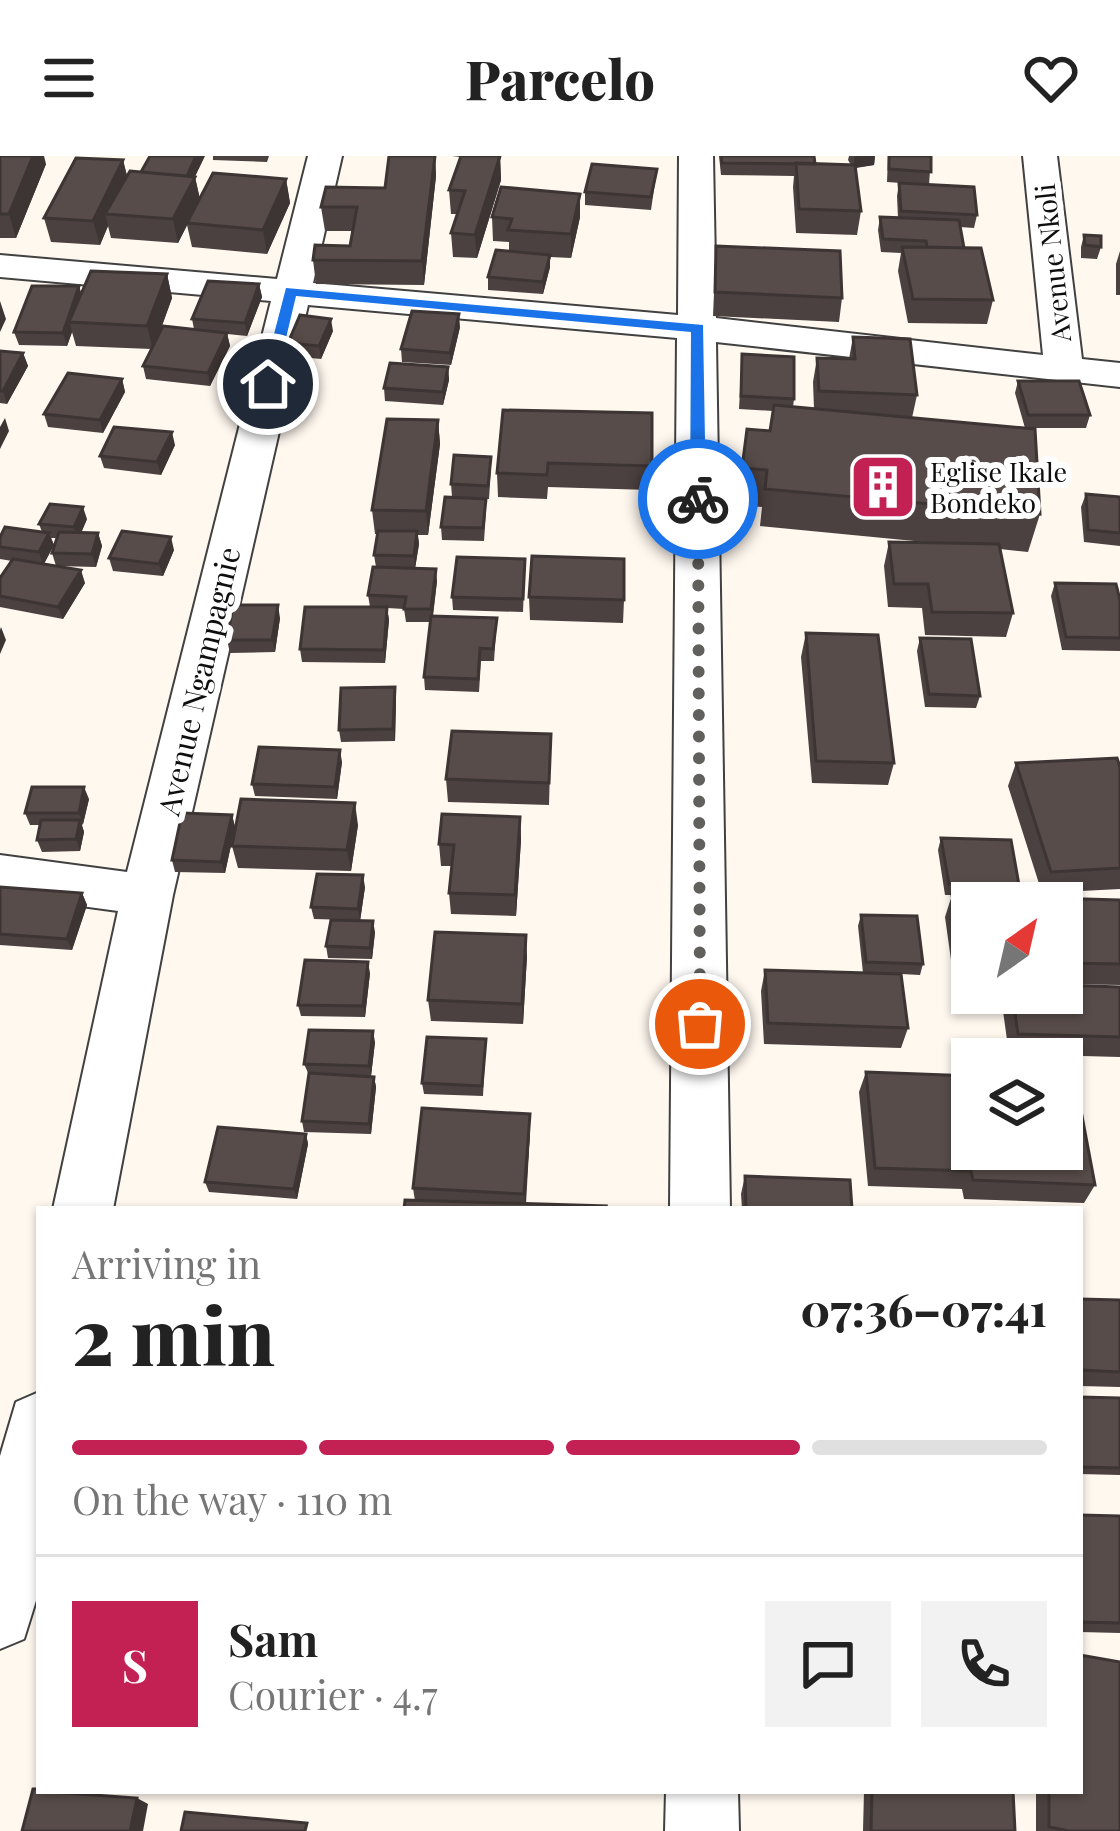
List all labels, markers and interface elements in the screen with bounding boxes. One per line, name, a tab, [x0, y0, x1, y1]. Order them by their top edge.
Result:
text: Parcelo	[465, 42, 655, 114]
icon: menu	[36, 45, 102, 111]
icon: heart	[1018, 45, 1084, 111]
street label: Avenue Nkoli	[1026, 182, 1078, 345]
pin	[217, 333, 319, 435]
icon: home	[235, 351, 301, 417]
courier	[638, 439, 758, 559]
building icon: Eglise Ikale Bondeko	[848, 452, 918, 522]
place label: Eglise Ikale Bondeko	[930, 453, 1067, 520]
icon: bike	[665, 466, 731, 532]
street label: Avenue Ngampagnie	[147, 543, 248, 820]
north arrow	[951, 882, 1083, 1014]
map controls	[951, 882, 1083, 1170]
pin	[649, 973, 751, 1075]
icon: bag	[667, 991, 733, 1057]
button: layers	[951, 1038, 1083, 1170]
text: Arriving in	[72, 1237, 261, 1289]
text: 07:36–07:41	[801, 1278, 1047, 1338]
text: 2 min	[72, 1282, 275, 1386]
text: On the way · 110 m	[72, 1473, 393, 1525]
button: chat	[765, 1601, 891, 1727]
button: phone	[921, 1601, 1047, 1727]
text: Sam	[228, 1608, 318, 1668]
text: S	[122, 1634, 148, 1694]
text: Courier · 4.7	[228, 1668, 438, 1720]

